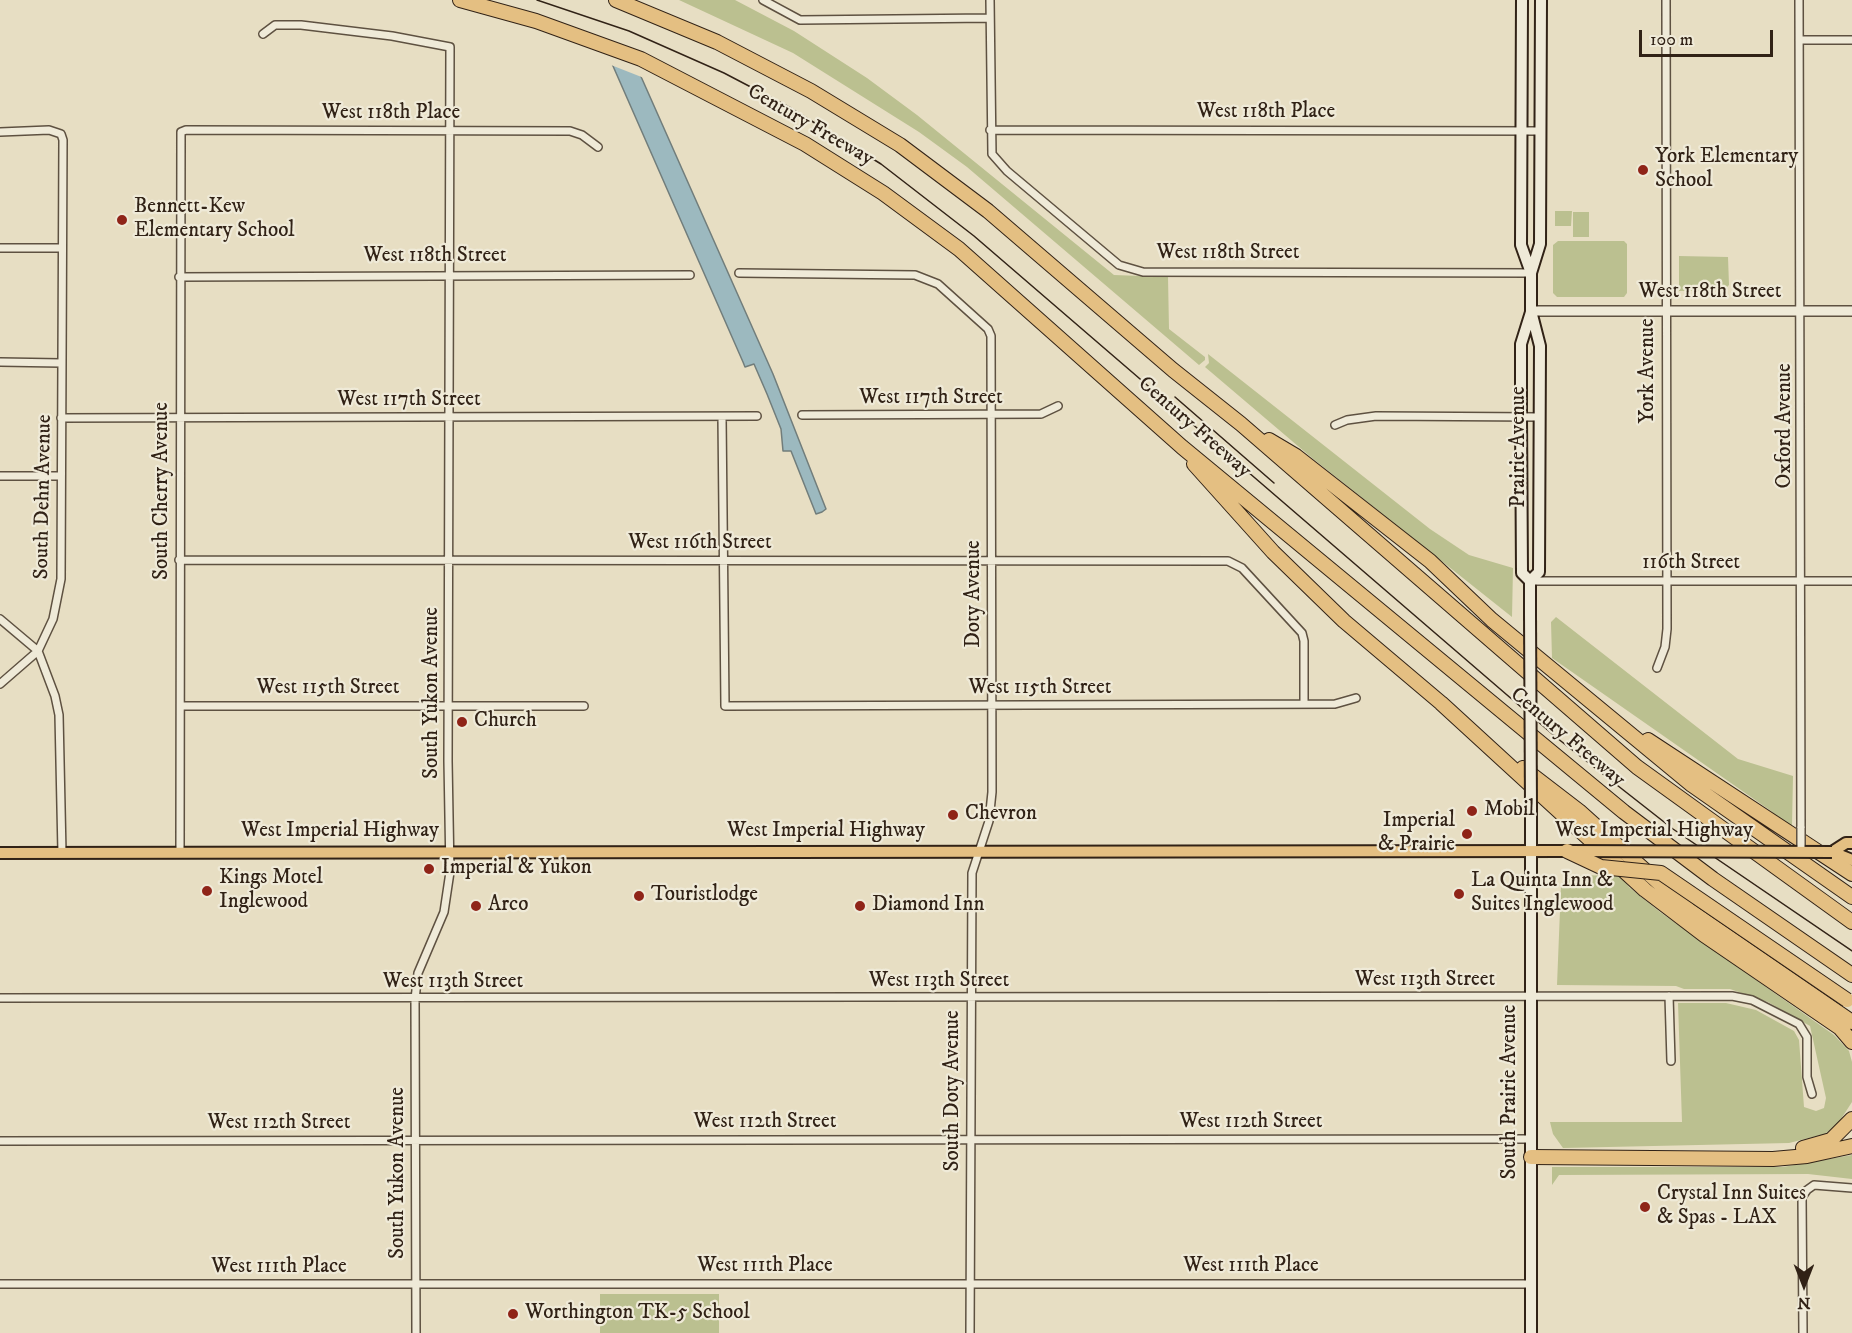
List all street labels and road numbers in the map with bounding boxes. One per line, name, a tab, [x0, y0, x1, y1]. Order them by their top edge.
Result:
street label: Century Freeway	[742, 80, 878, 172]
street label: West 118th Place	[1197, 100, 1335, 126]
street label: West 118th Place	[322, 101, 460, 127]
street label: West 118th Street	[1156, 241, 1300, 267]
street label: West 118th Street	[363, 244, 507, 270]
street label: West 118th Street	[1638, 280, 1782, 306]
street label: York Avenue	[1636, 318, 1662, 424]
street label: Oxford Avenue	[1773, 363, 1799, 489]
street label: Century Freeway	[1132, 372, 1256, 484]
street label: West 117th Street	[859, 386, 1003, 412]
street label: Prairie Avenue	[1507, 386, 1533, 508]
street label: West 117th Street	[337, 388, 481, 414]
street label: South Cherry Avenue	[150, 402, 176, 580]
street label: South Dehn Avenue	[30, 414, 58, 580]
street label: West 116th Street	[628, 531, 772, 557]
street label: Doty Avenue	[962, 540, 988, 648]
street label: 116th Street	[1642, 551, 1740, 577]
street label: South Yukon Avenue	[420, 607, 446, 779]
street label: West 115th Street	[257, 676, 399, 702]
street label: West 115th Street	[969, 676, 1111, 702]
street label: Century Freeway	[1505, 683, 1629, 793]
street label: West Imperial Highway	[241, 819, 439, 845]
street label: West Imperial Highway	[727, 819, 925, 845]
street label: West Imperial Highway	[1555, 819, 1753, 845]
street label: West 113th Street	[1355, 968, 1495, 994]
street label: West 113th Street	[869, 969, 1009, 995]
street label: West 113th Street	[383, 970, 523, 996]
street label: South Prairie Avenue	[1498, 1005, 1524, 1179]
street label: South Doty Avenue	[941, 1010, 967, 1172]
street label: South Yukon Avenue	[386, 1087, 412, 1259]
street label: West 112th Street	[694, 1110, 836, 1136]
street label: West 112th Street	[1180, 1110, 1322, 1136]
street label: West 112th Street	[208, 1111, 350, 1137]
street label: West 111th Place	[697, 1254, 833, 1280]
street label: West 111th Place	[1183, 1254, 1319, 1280]
street label: West 111th Place	[211, 1255, 347, 1281]

